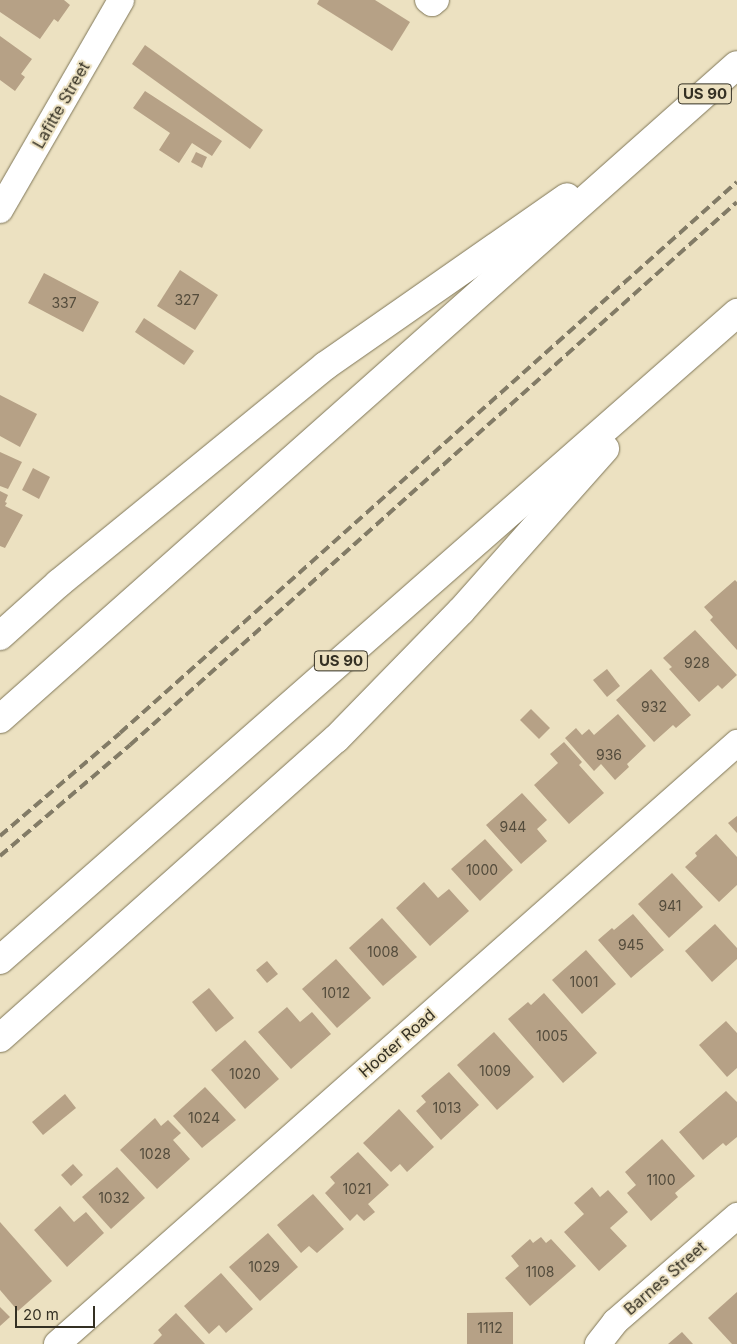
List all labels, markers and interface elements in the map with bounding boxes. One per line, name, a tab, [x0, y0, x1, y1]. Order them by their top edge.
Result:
street label: Lafitte Street	[29, 58, 93, 152]
road number: US 90	[678, 82, 732, 106]
house number: 327	[174, 292, 200, 308]
house number: 337	[51, 295, 77, 311]
road number: US 90	[314, 648, 368, 674]
house number: 928	[684, 655, 710, 671]
house number: 932	[641, 699, 667, 715]
house number: 936	[596, 747, 622, 763]
house number: 944	[500, 819, 526, 835]
house number: 1000	[466, 862, 498, 878]
house number: 941	[658, 898, 682, 914]
house number: 945	[618, 937, 644, 953]
house number: 1008	[367, 944, 399, 960]
house number: 1001	[569, 974, 599, 990]
house number: 1012	[322, 985, 350, 1001]
street label: Hooter Road	[355, 1005, 439, 1081]
house number: 1005	[536, 1028, 568, 1044]
house number: 1009	[479, 1063, 511, 1079]
house number: 1020	[229, 1066, 261, 1082]
house number: 1013	[433, 1100, 461, 1116]
house number: 1024	[188, 1110, 220, 1126]
house number: 1028	[139, 1146, 171, 1162]
house number: 1100	[646, 1172, 676, 1188]
house number: 1021	[343, 1181, 371, 1197]
house number: 1032	[98, 1190, 130, 1206]
street label: Barnes Street	[620, 1237, 710, 1319]
house number: 1029	[248, 1259, 280, 1275]
house number: 1108	[526, 1264, 554, 1280]
scale bar	[18, 1296, 98, 1328]
text: 20 m	[23, 1305, 59, 1324]
house number: 1112	[477, 1320, 503, 1336]

